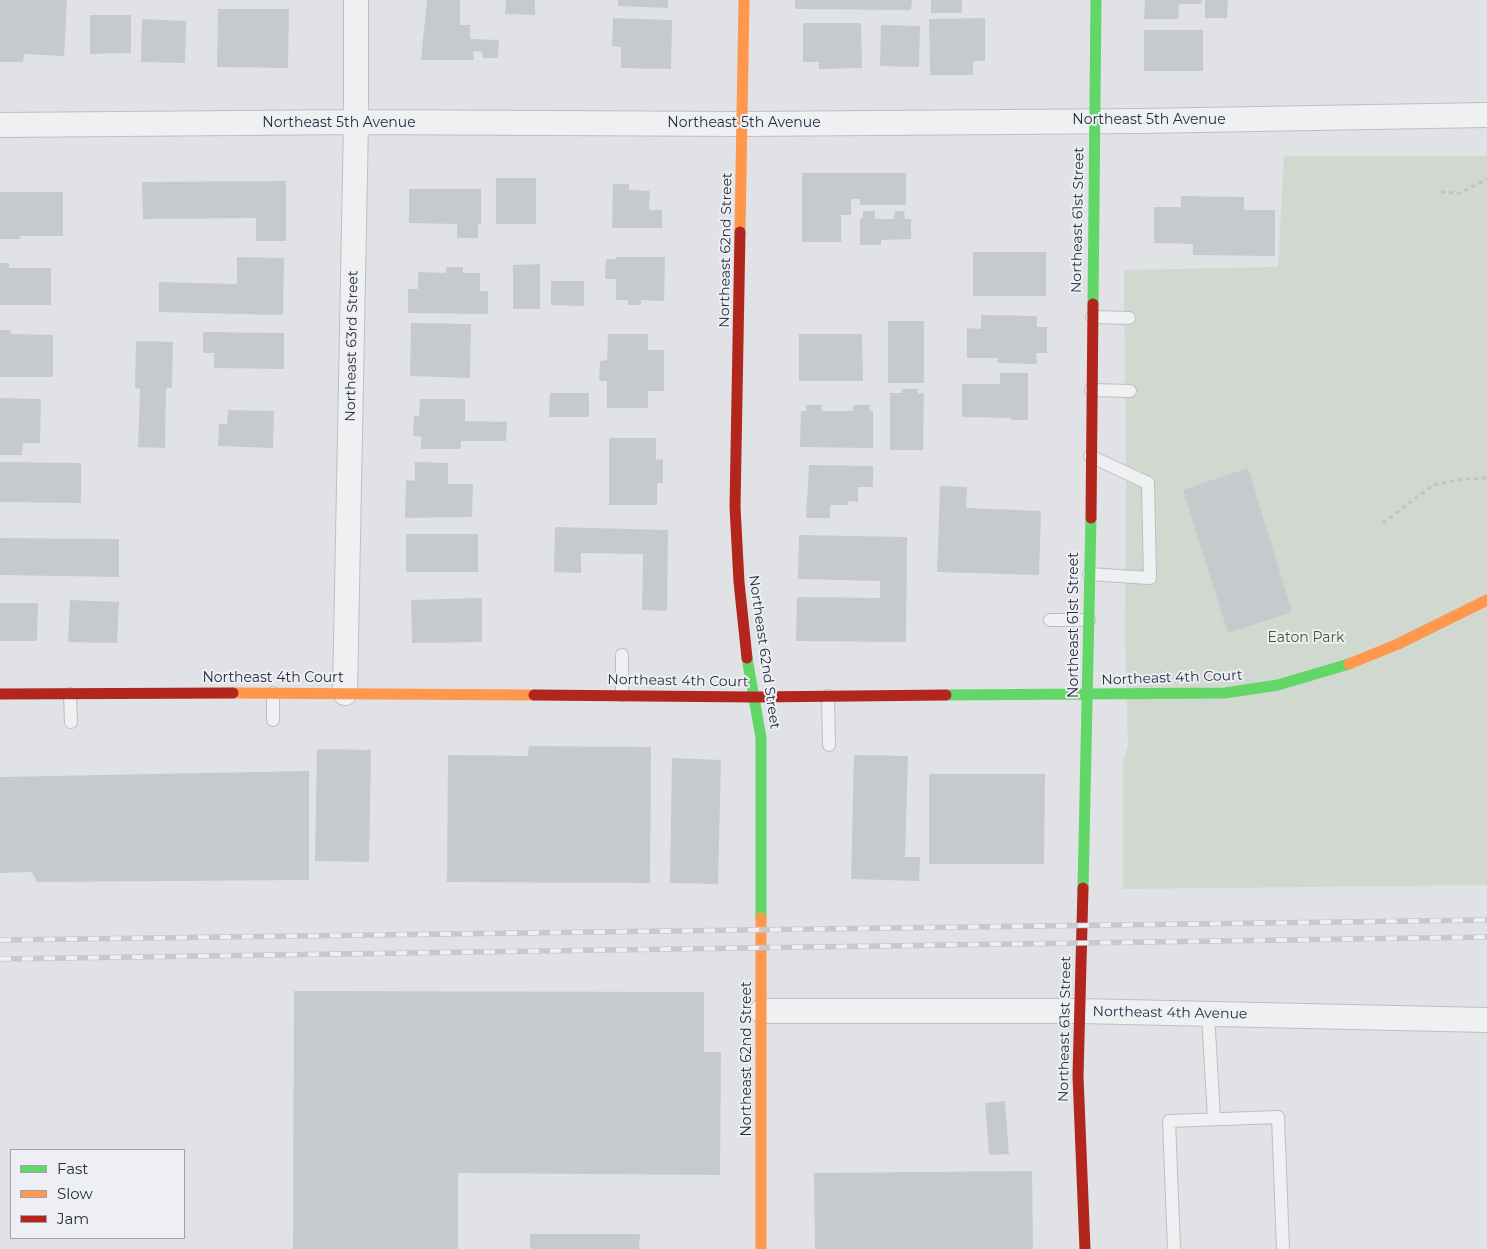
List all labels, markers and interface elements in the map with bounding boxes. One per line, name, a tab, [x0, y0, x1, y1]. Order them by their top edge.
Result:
street label: Northeast 5th Avenue	[1072, 112, 1226, 128]
street label: Northeast 5th Avenue	[262, 115, 416, 131]
street label: Northeast 5th Avenue	[667, 115, 821, 131]
street label: Northeast 61st Street	[1068, 147, 1088, 293]
street label: Northeast 62nd Street	[716, 172, 736, 328]
street label: Northeast 63rd Street	[342, 270, 362, 422]
street label: Northeast 61st Street	[1066, 552, 1082, 698]
street label: Northeast 62nd Street	[745, 574, 783, 730]
park label: Eaton Park	[1268, 630, 1344, 646]
street label: Northeast 4th Court	[1101, 667, 1243, 689]
street label: Northeast 4th Court	[202, 670, 344, 686]
street label: Northeast 4th Court	[607, 671, 749, 691]
street label: Northeast 61st Street	[1055, 956, 1075, 1102]
street label: Northeast 62nd Street	[739, 981, 755, 1137]
street label: Northeast 4th Avenue	[1093, 1003, 1247, 1023]
legend	[10, 1149, 185, 1239]
text: Fast	[57, 1159, 88, 1178]
text: Slow	[57, 1184, 93, 1203]
text: Jam	[57, 1209, 89, 1228]

